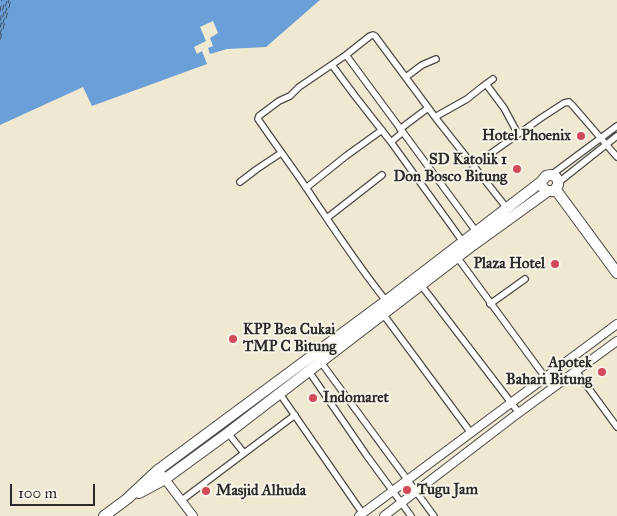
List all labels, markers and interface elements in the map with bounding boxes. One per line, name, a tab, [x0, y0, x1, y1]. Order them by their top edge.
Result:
place label: Hotel Phoenix	[482, 127, 571, 145]
marker: Hotel Phoenix	[575, 130, 587, 142]
place label: SD Katolik 1 Don Bosco Bitung	[394, 151, 507, 186]
marker: SD Katolik 1 Don Bosco Bitung	[511, 163, 523, 175]
place label: Plaza Hotel	[473, 255, 545, 273]
marker: Plaza Hotel	[549, 258, 561, 270]
place label: KPP Bea Cukai TMP C Bitung	[243, 321, 336, 356]
marker: KPP Bea Cukai TMP C Bitung	[227, 333, 239, 345]
place label: Apotek Bahari Bitung	[506, 354, 592, 389]
marker: Apotek Bahari Bitung	[596, 366, 608, 378]
place label: Indomaret	[323, 389, 389, 407]
marker: Indomaret	[307, 392, 319, 404]
scale bar	[12, 474, 98, 506]
place label: Tugu Jam	[417, 481, 478, 499]
place label: Masjid Alhuda	[216, 482, 306, 500]
text: 100 m	[18, 484, 57, 502]
marker: Tugu Jam	[401, 484, 413, 496]
marker: Masjid Alhuda	[200, 485, 212, 497]

